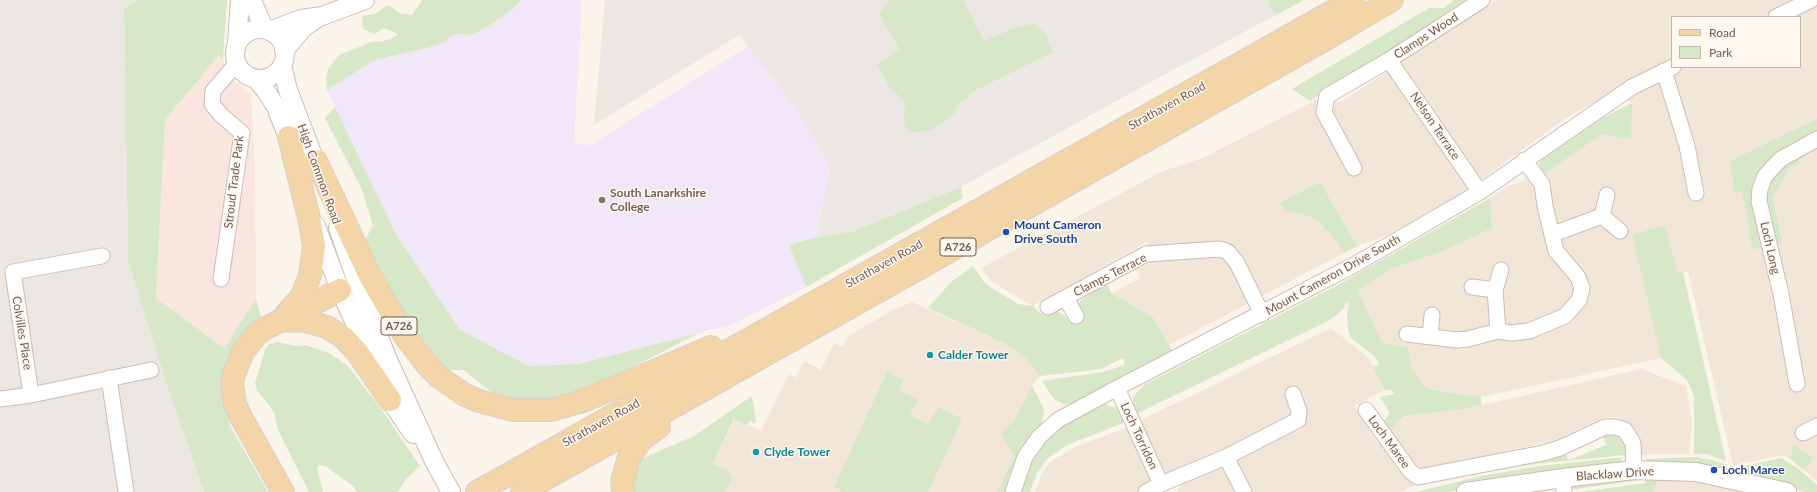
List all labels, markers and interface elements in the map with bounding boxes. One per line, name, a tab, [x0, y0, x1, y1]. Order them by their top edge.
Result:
street label: Clamps Wood	[1391, 10, 1461, 62]
legend	[1671, 16, 1801, 68]
text: Road	[1709, 25, 1736, 40]
text: Park	[1709, 45, 1732, 60]
street label: Strathaven Road	[1126, 79, 1208, 133]
street label: Nelson Terrace	[1407, 89, 1463, 163]
street label: High Common Road	[294, 122, 344, 226]
street label: Stroud Trade Park	[221, 135, 247, 229]
place label: South Lanarkshire College	[610, 186, 706, 214]
marker: South Lanarkshire College	[597, 195, 607, 205]
place label: Mount Cameron Drive South	[1014, 218, 1101, 246]
street label: Loch Long	[1757, 220, 1783, 276]
marker: Mount Cameron Drive South	[1001, 227, 1011, 237]
street label: Mount Cameron Drive South	[1263, 232, 1403, 318]
street label: Strathaven Road	[843, 237, 925, 291]
road number: A726	[940, 238, 976, 256]
street label: Clamps Terrace	[1071, 250, 1149, 300]
street label: Colvilles Place	[9, 295, 35, 371]
road number: A726	[381, 317, 417, 335]
place label: Calder Tower	[938, 348, 1009, 362]
marker: Calder Tower	[925, 350, 935, 360]
street label: Strathaven Road	[560, 396, 642, 450]
street label: Loch Torridon	[1117, 400, 1161, 472]
street label: Loch Maree	[1365, 413, 1413, 471]
place label: Clyde Tower	[764, 445, 830, 459]
marker: Clyde Tower	[751, 447, 761, 457]
place label: Loch Maree	[1722, 463, 1785, 477]
street label: Blacklaw Drive	[1576, 464, 1654, 484]
marker: Loch Maree	[1709, 465, 1719, 475]

